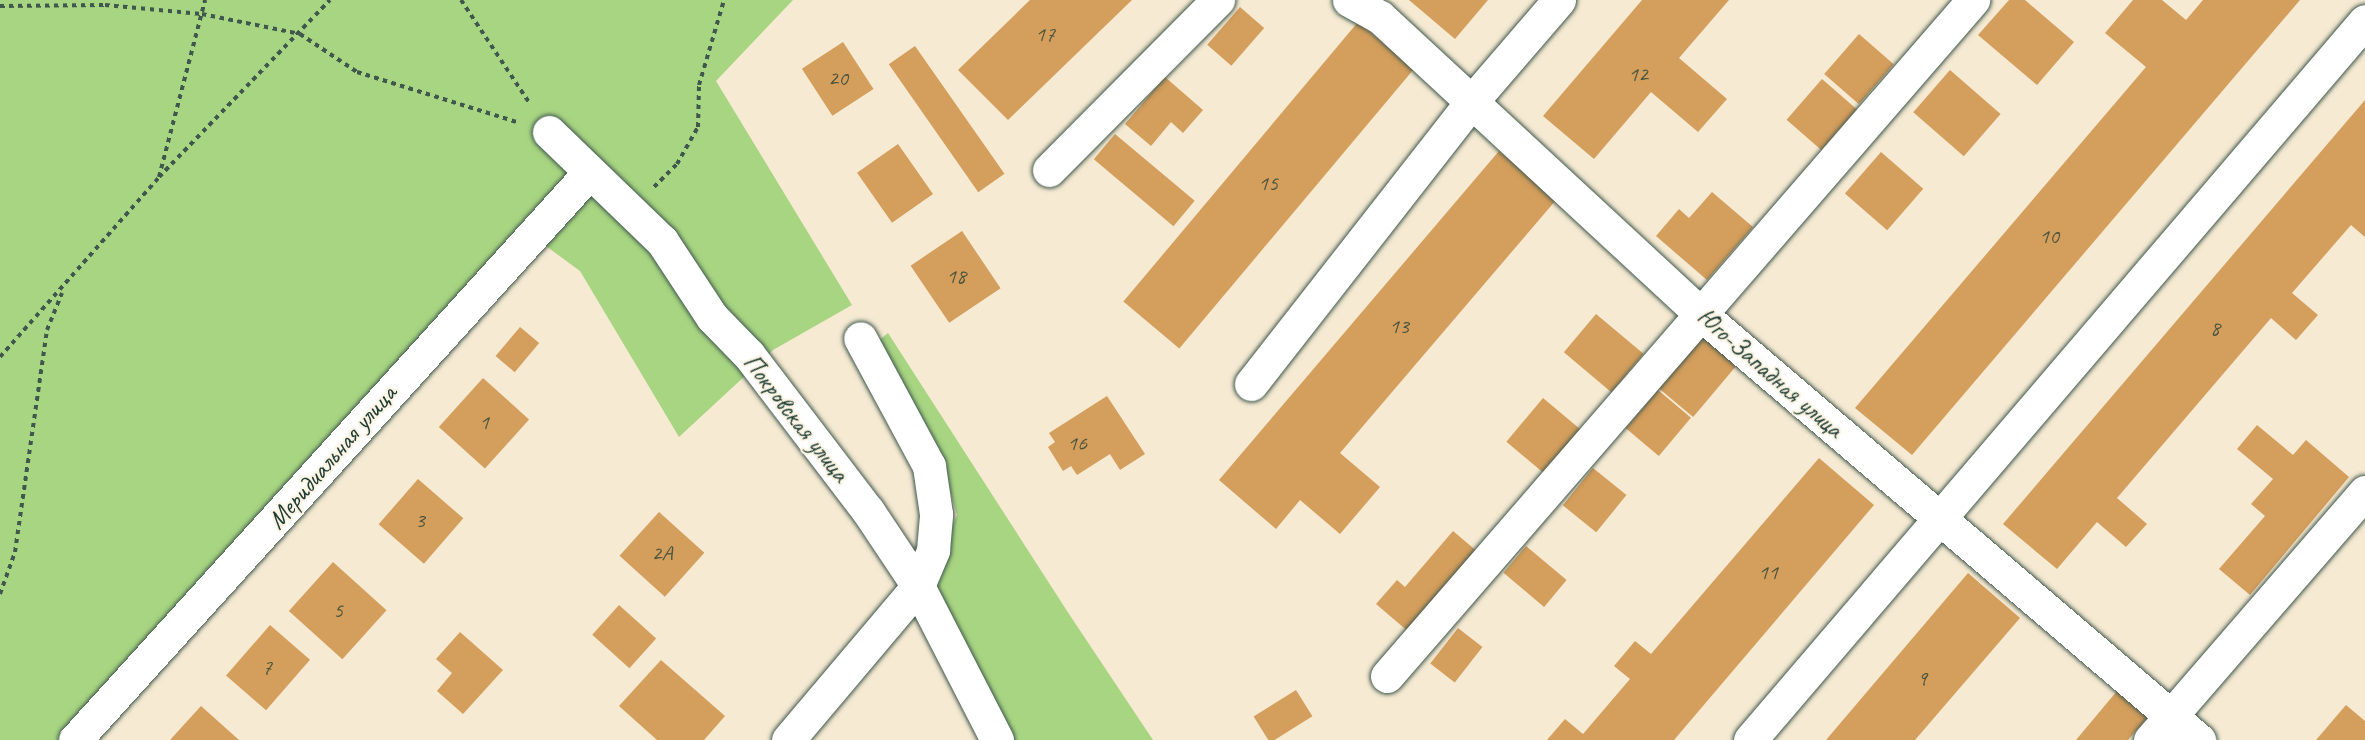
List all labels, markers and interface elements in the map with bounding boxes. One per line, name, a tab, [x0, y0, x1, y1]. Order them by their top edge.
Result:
house number: 17	[1035, 22, 1055, 48]
house number: 12	[1628, 62, 1648, 88]
house number: 20	[828, 66, 848, 92]
house number: 15	[1258, 171, 1278, 197]
house number: 10	[2039, 224, 2059, 250]
house number: 18	[946, 264, 966, 290]
street label: Юго-Западная улица	[1690, 301, 1850, 445]
house number: 13	[1389, 314, 1409, 340]
house number: 8	[2210, 316, 2220, 342]
street label: Покровская улица	[736, 347, 856, 489]
street label: Меридиальная улица	[261, 379, 403, 535]
house number: 1	[479, 410, 489, 436]
house number: 16	[1067, 431, 1087, 457]
house number: 3	[415, 508, 425, 534]
house number: 2А	[652, 541, 672, 567]
house number: 11	[1758, 560, 1778, 586]
house number: 5	[333, 598, 343, 624]
house number: 7	[262, 655, 272, 681]
house number: 9	[1917, 666, 1927, 692]

